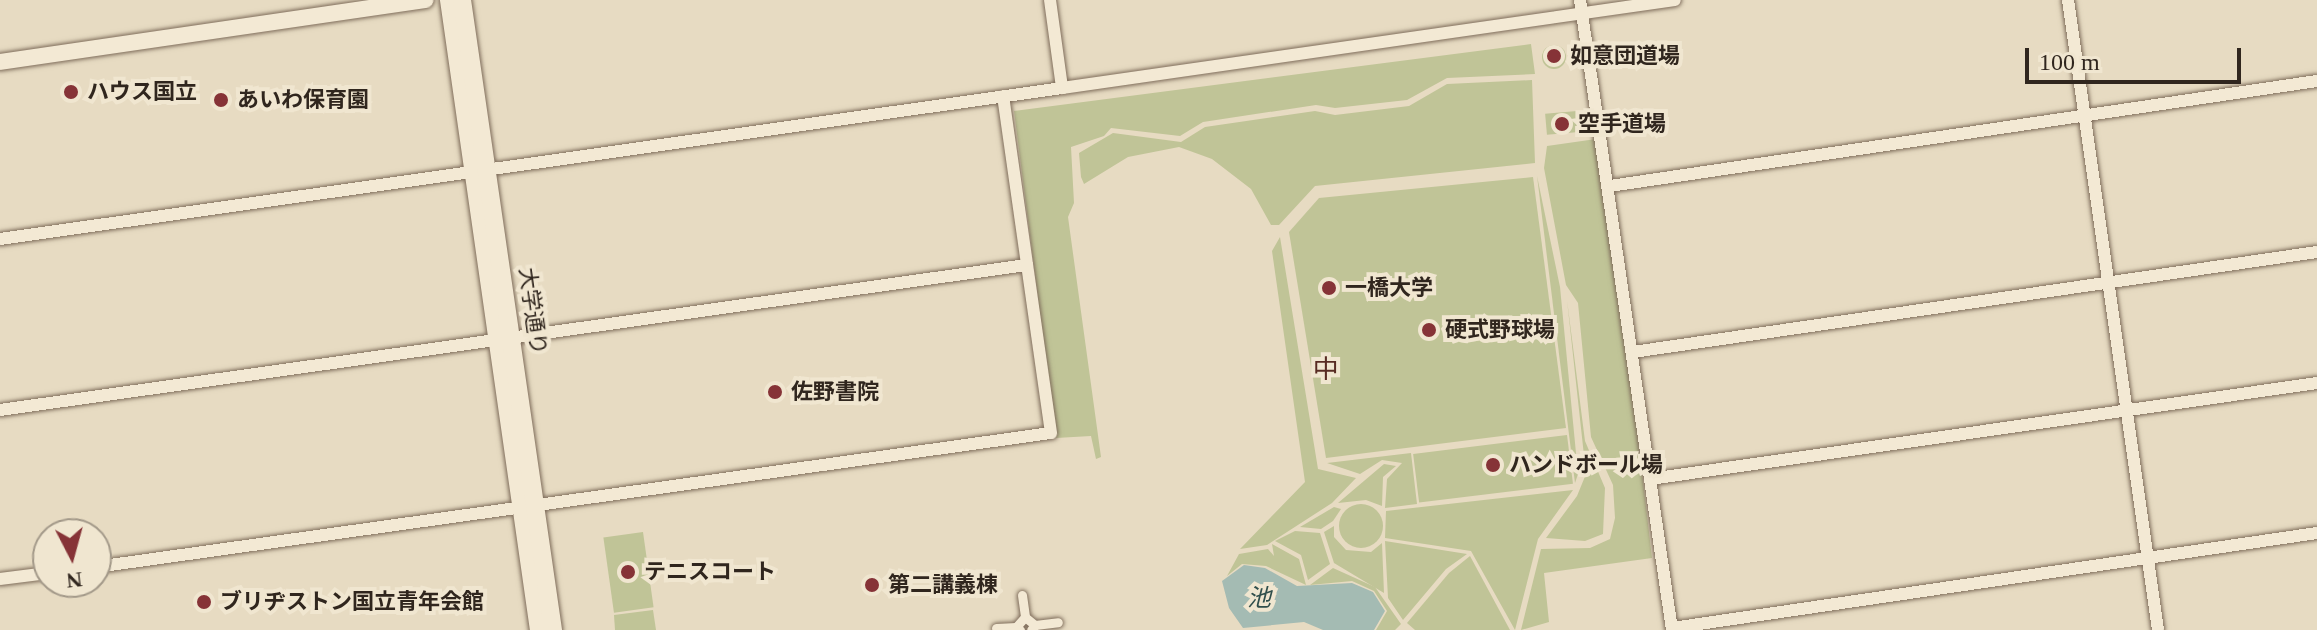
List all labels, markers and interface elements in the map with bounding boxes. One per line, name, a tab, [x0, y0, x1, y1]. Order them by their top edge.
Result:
scale bar	[2029, 32, 2245, 82]
place label: 如意団道場	[1570, 43, 1680, 69]
marker: 如意団道場	[1545, 47, 1563, 65]
text: 100 m	[2039, 49, 2100, 75]
place label: ハウス国立	[87, 79, 197, 105]
marker: ハウス国立	[62, 83, 80, 101]
place label: あいわ保育園	[237, 87, 369, 113]
marker: あいわ保育園	[212, 91, 230, 109]
place label: 空手道場	[1578, 111, 1666, 137]
marker: 空手道場	[1553, 115, 1571, 133]
street label: 大学通り	[514, 266, 552, 356]
place label: 一橋大学	[1345, 275, 1433, 301]
marker: 一橋大学	[1320, 279, 1338, 297]
place label: 硬式野球場	[1445, 317, 1555, 343]
marker: 硬式野球場	[1420, 321, 1438, 339]
district label: 中	[1313, 354, 1339, 386]
place label: 佐野書院	[791, 379, 879, 405]
marker: 佐野書院	[766, 383, 784, 401]
place label: ハンドボール場	[1509, 452, 1663, 478]
marker: ハンドボール場	[1484, 456, 1502, 474]
north arrow	[32, 518, 112, 598]
place label: テニスコート	[644, 559, 776, 585]
marker: テニスコート	[619, 563, 637, 581]
text: N	[65, 567, 84, 594]
place label: 第二講義棟	[888, 572, 998, 598]
marker: 第二講義棟	[863, 576, 881, 594]
water label: 池	[1247, 585, 1271, 613]
place label: ブリヂストン国立青年会館	[220, 589, 484, 615]
marker: ブリヂストン国立青年会館	[195, 593, 213, 611]

